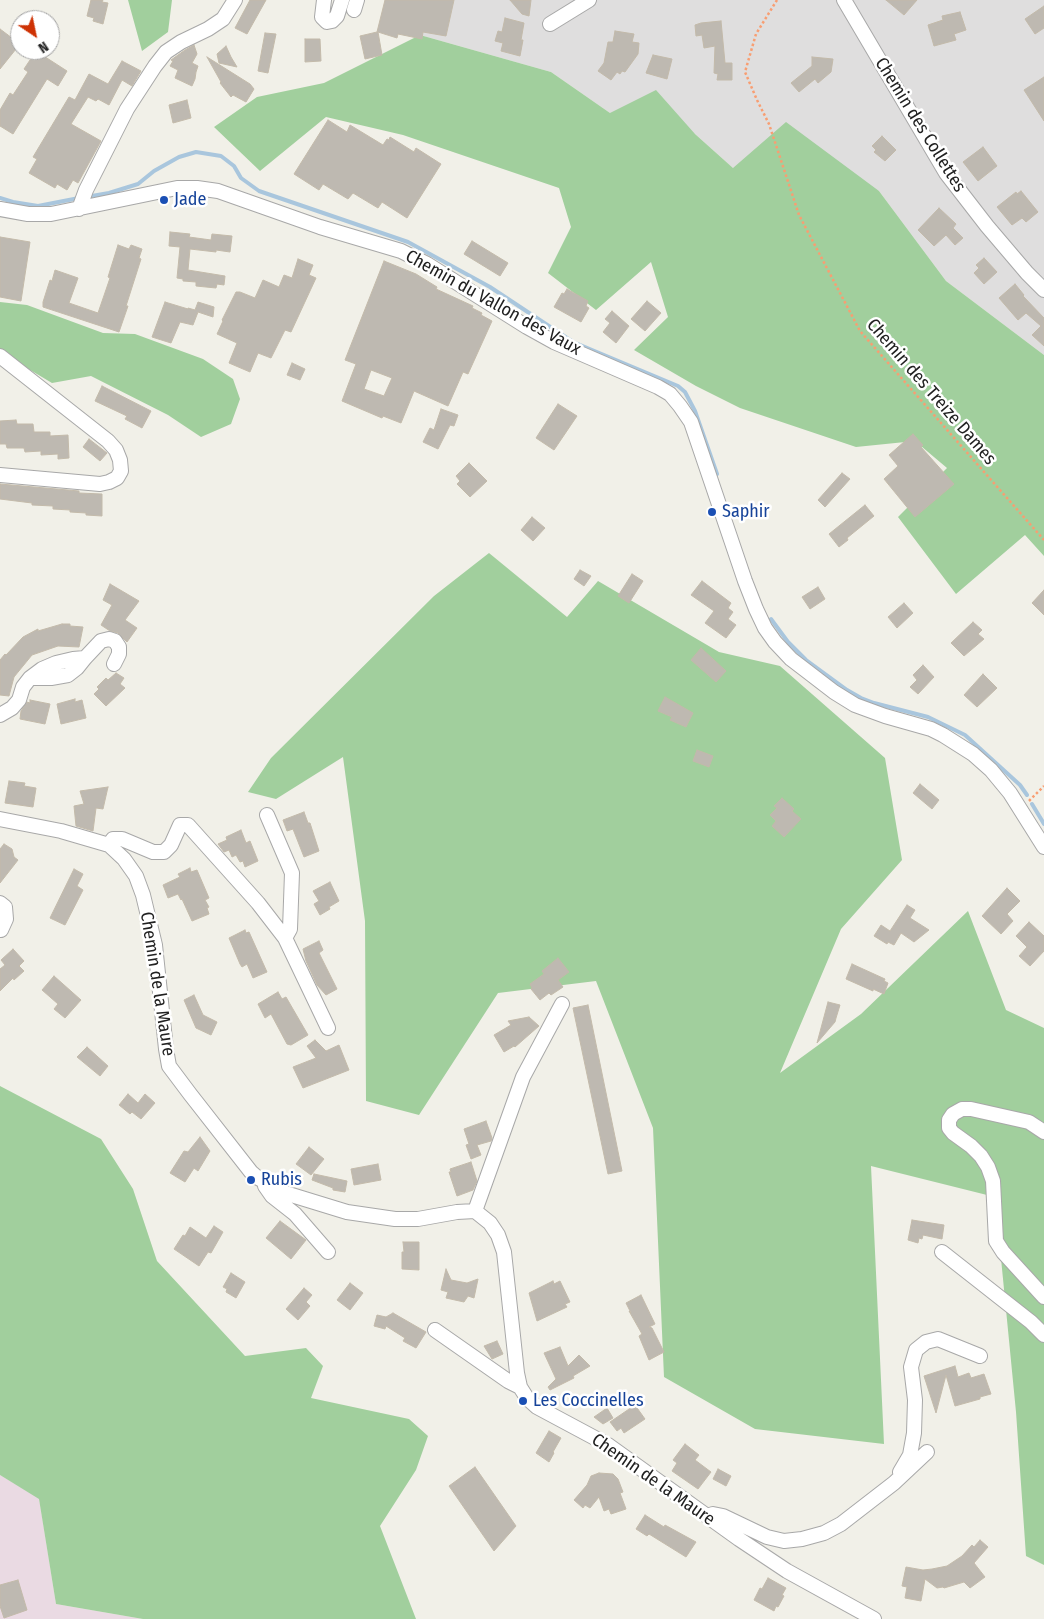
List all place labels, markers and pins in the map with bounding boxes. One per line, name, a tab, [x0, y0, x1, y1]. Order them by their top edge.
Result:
place label: Jade	[174, 189, 206, 211]
marker: Jade	[158, 194, 170, 206]
place label: Saphir	[722, 501, 770, 523]
marker: Saphir	[706, 506, 718, 518]
place label: Rubis	[261, 1169, 302, 1191]
marker: Rubis	[245, 1174, 257, 1186]
place label: Les Coccinelles	[533, 1390, 644, 1412]
marker: Les Coccinelles	[517, 1395, 529, 1407]

